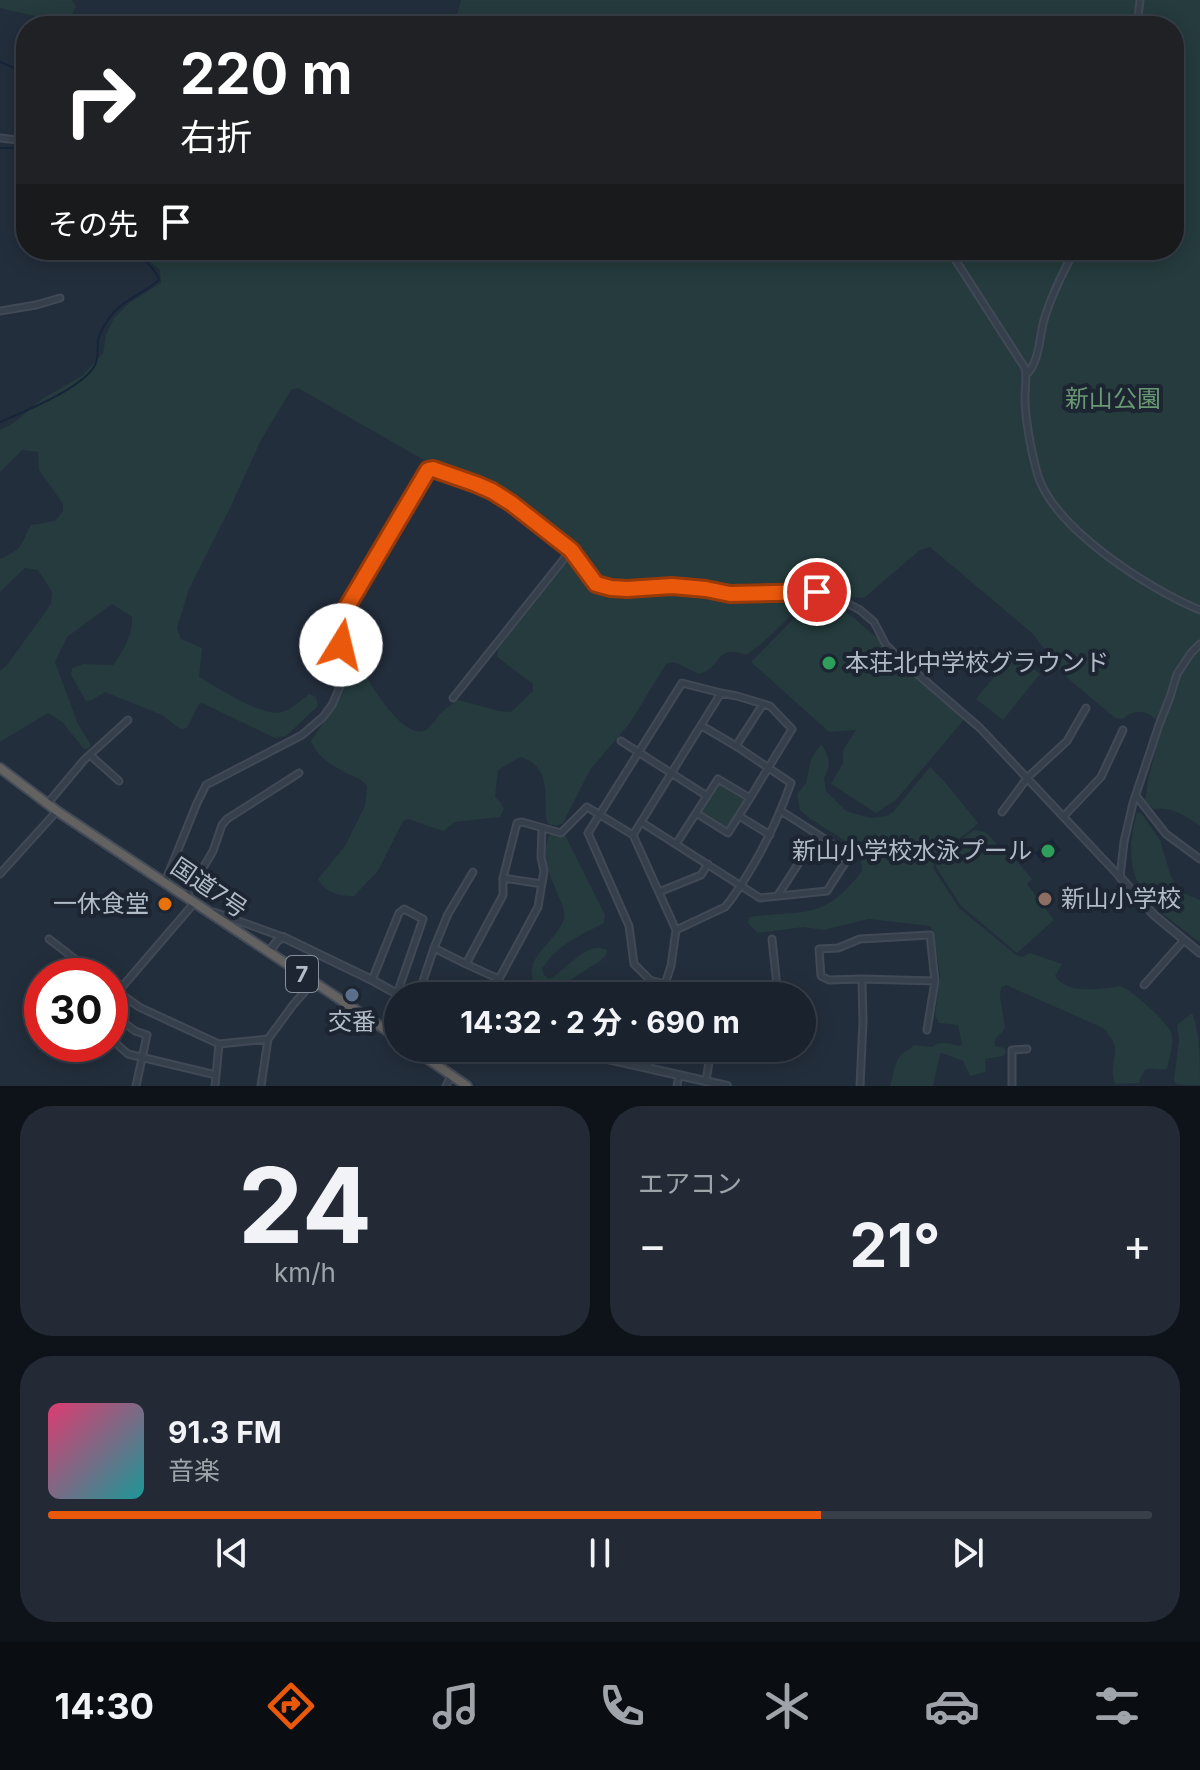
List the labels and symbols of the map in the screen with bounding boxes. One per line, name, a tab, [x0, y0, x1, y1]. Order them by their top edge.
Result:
park label: 新山公園	[1065, 384, 1161, 413]
pin	[783, 558, 851, 626]
position arrow	[299, 603, 383, 687]
place label: 本荘北中学校グラウンド	[845, 648, 1109, 677]
marker: 本荘北中学校グラウンド	[820, 654, 838, 672]
place label: 新山小学校水泳プール	[792, 836, 1032, 865]
marker: 新山小学校水泳プール	[1039, 842, 1057, 860]
street label: 国道7号	[166, 852, 253, 924]
place label: 新山小学校	[1061, 884, 1181, 913]
place label: 一休食堂	[53, 889, 149, 918]
marker: 新山小学校	[1036, 890, 1054, 908]
marker: 一休食堂	[156, 895, 174, 913]
road number: 7	[286, 956, 318, 992]
speed limit sign: 30	[24, 958, 128, 1062]
marker: 交番	[343, 986, 361, 1004]
place label: 交番	[328, 1007, 376, 1036]

